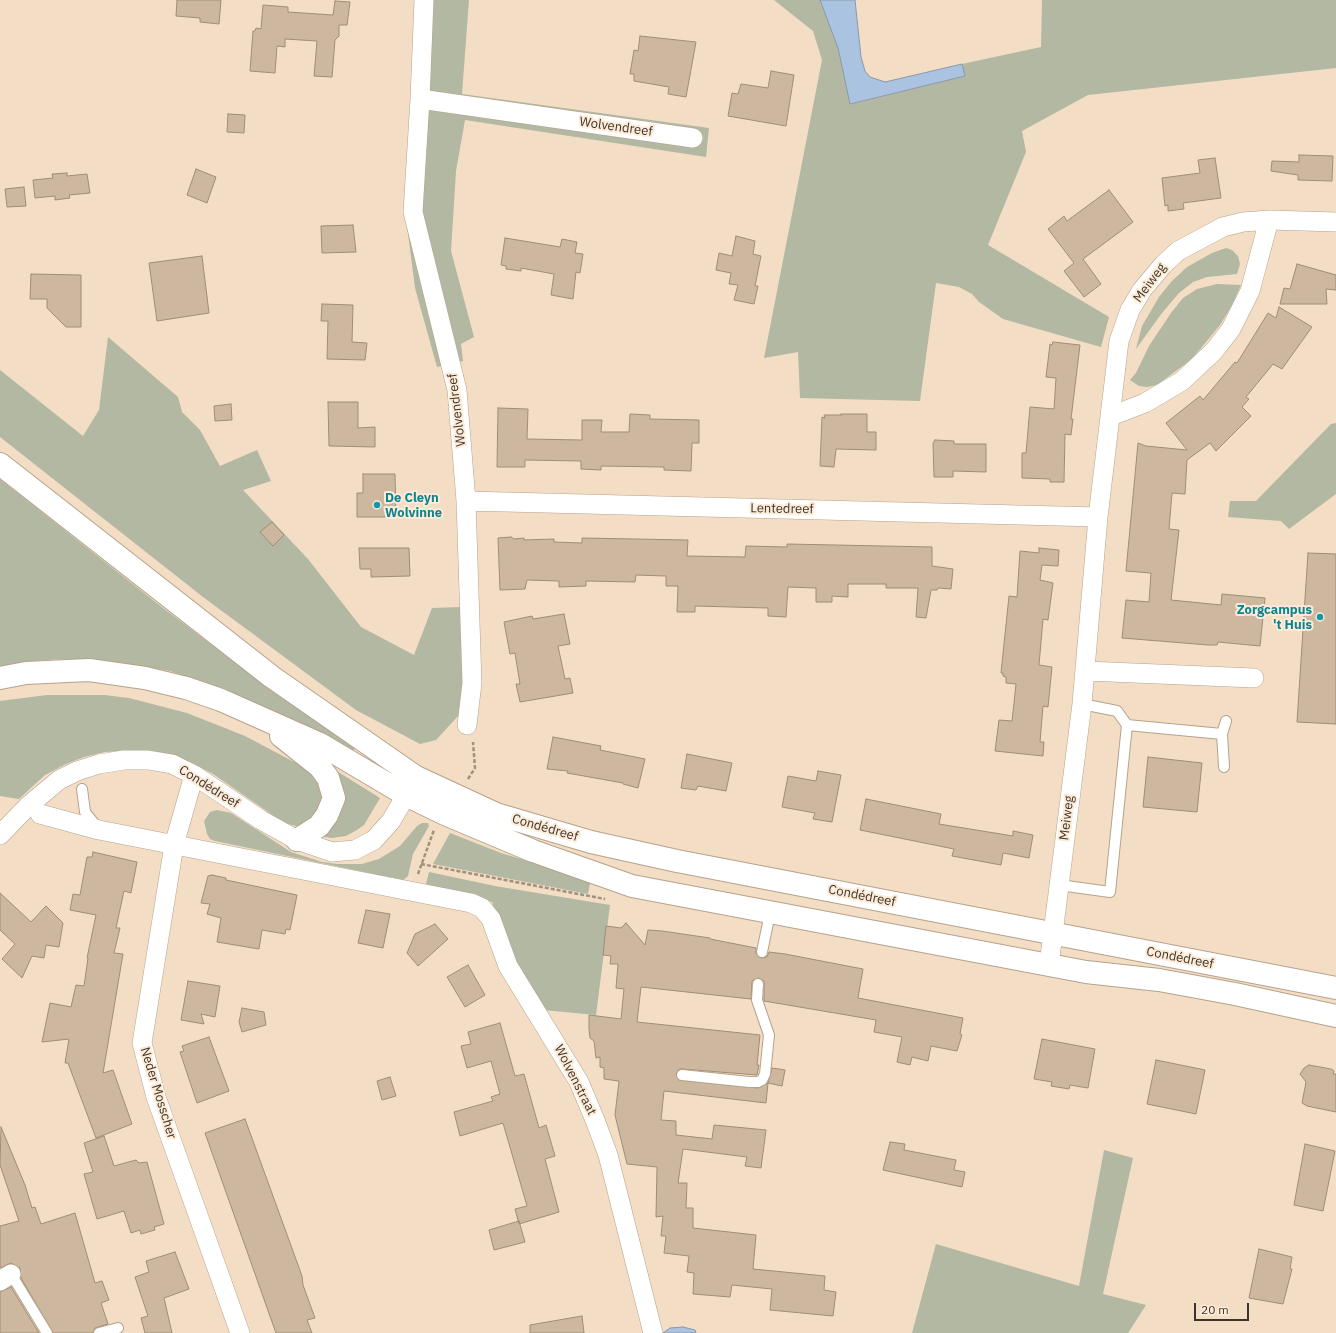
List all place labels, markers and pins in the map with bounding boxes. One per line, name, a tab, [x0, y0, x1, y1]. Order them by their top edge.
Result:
place label: De Cleyn Wolvinne	[385, 490, 442, 521]
marker: De Cleyn Wolvinne	[372, 500, 382, 510]
place label: Zorgcampus 't Huis	[1237, 602, 1312, 633]
marker: Zorgcampus 't Huis	[1315, 612, 1325, 622]

